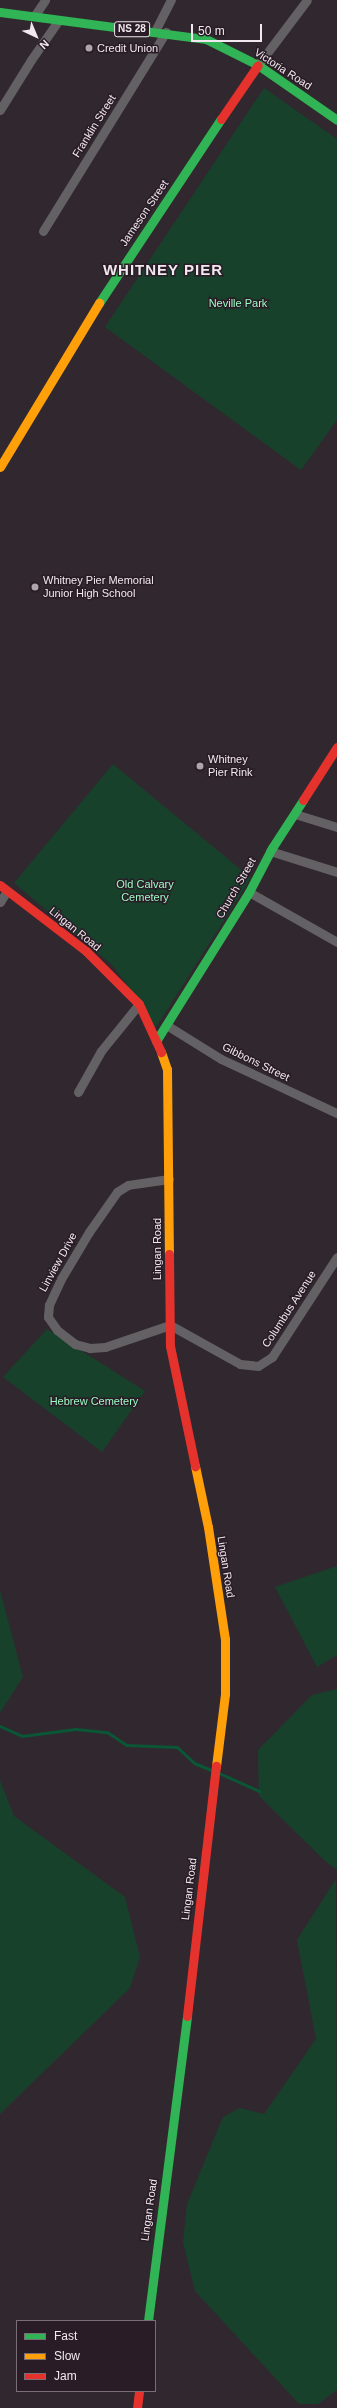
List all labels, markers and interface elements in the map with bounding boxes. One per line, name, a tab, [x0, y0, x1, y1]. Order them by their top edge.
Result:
north arrow	[16, 16, 56, 56]
scale bar	[193, 16, 264, 42]
road number: NS 28	[114, 21, 150, 37]
text: 50 m	[198, 24, 225, 38]
text: N	[37, 38, 51, 52]
place label: Credit Union	[97, 41, 158, 55]
marker: Credit Union	[84, 43, 94, 53]
street label: Victoria Road	[252, 46, 314, 92]
street label: Franklin Street	[69, 92, 119, 160]
street label: Jameson Street	[117, 177, 171, 249]
district label: WHITNEY PIER	[103, 261, 223, 279]
park label: Neville Park	[209, 296, 267, 310]
place label: Whitney Pier Memorial Junior High School	[43, 574, 154, 600]
marker: Whitney Pier Memorial Junior High School	[30, 582, 40, 592]
place label: Whitney Pier Rink	[208, 753, 253, 779]
marker: Whitney Pier Rink	[195, 761, 205, 771]
street label: Church Street	[213, 855, 259, 921]
park label: Old Calvary Cemetery	[116, 878, 174, 904]
street label: Lingan Road	[47, 904, 103, 954]
street label: Gibbons Street	[220, 1040, 292, 1084]
street label: Lingan Road	[150, 1218, 164, 1280]
street label: Linview Drive	[36, 1230, 80, 1294]
street label: Columbus Avenue	[259, 1268, 319, 1350]
park label: Hebrew Cemetery	[50, 1394, 138, 1408]
street label: Lingan Road	[215, 1535, 237, 1599]
street label: Lingan Road	[179, 1857, 199, 1921]
street label: Lingan Road	[138, 2178, 160, 2242]
legend	[16, 2320, 156, 2392]
text: Fast	[54, 2329, 77, 2343]
text: Slow	[54, 2349, 80, 2363]
text: Jam	[54, 2369, 77, 2383]

